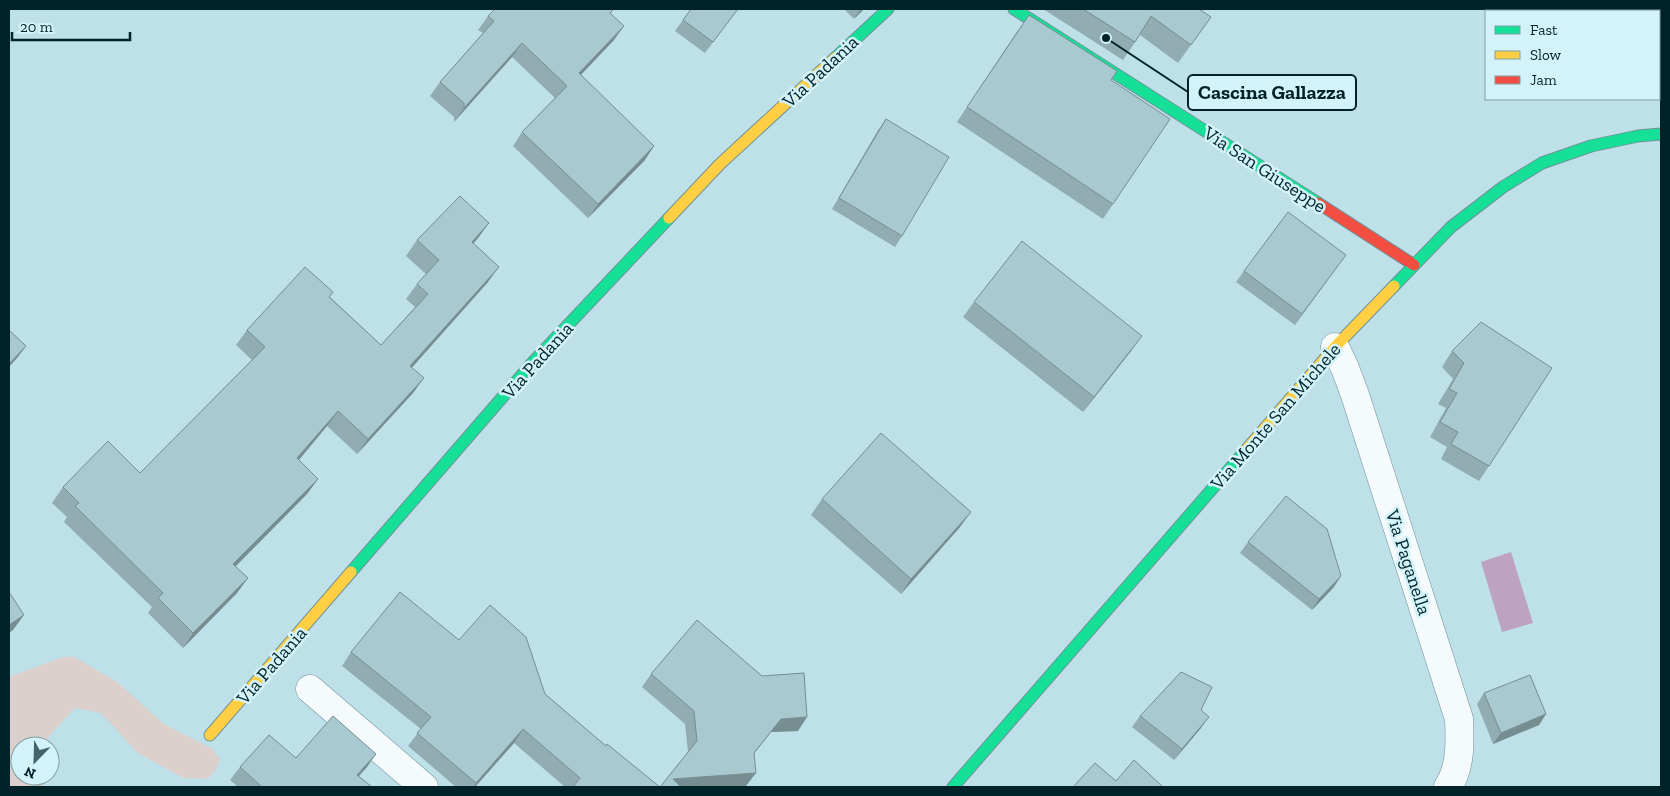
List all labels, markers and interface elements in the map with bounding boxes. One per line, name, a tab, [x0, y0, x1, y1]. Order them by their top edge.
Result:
scale bar	[12, 10, 130, 42]
legend	[1485, 10, 1660, 100]
text: 20 m	[20, 18, 53, 36]
text: Fast	[1530, 21, 1558, 39]
street label: Via Padania	[777, 30, 863, 113]
text: Slow	[1530, 46, 1562, 64]
text: Jam	[1530, 71, 1557, 89]
callout: Cascina Gallazza	[1188, 75, 1356, 110]
text: Cascina Gallazza	[1198, 80, 1346, 104]
street label: Via San Giuseppe	[1198, 121, 1330, 218]
street label: Via Padania	[496, 317, 578, 404]
street label: Via Monte San Michele	[1205, 338, 1345, 495]
street label: Via Paganella	[1380, 506, 1436, 618]
street label: Via Padania	[231, 622, 311, 710]
north arrow	[10, 736, 60, 786]
text: N	[22, 762, 38, 782]

